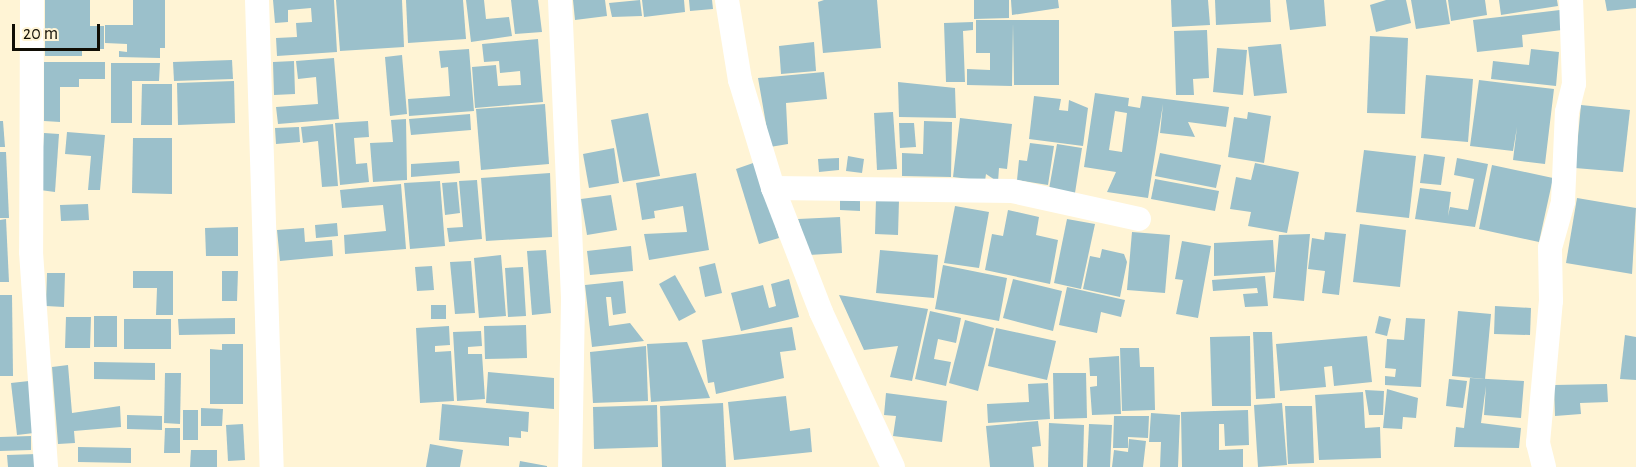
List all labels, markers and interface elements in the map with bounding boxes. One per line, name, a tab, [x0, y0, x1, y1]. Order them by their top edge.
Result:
scale bar	[15, 12, 104, 50]
text: 20 m	[23, 25, 58, 43]

